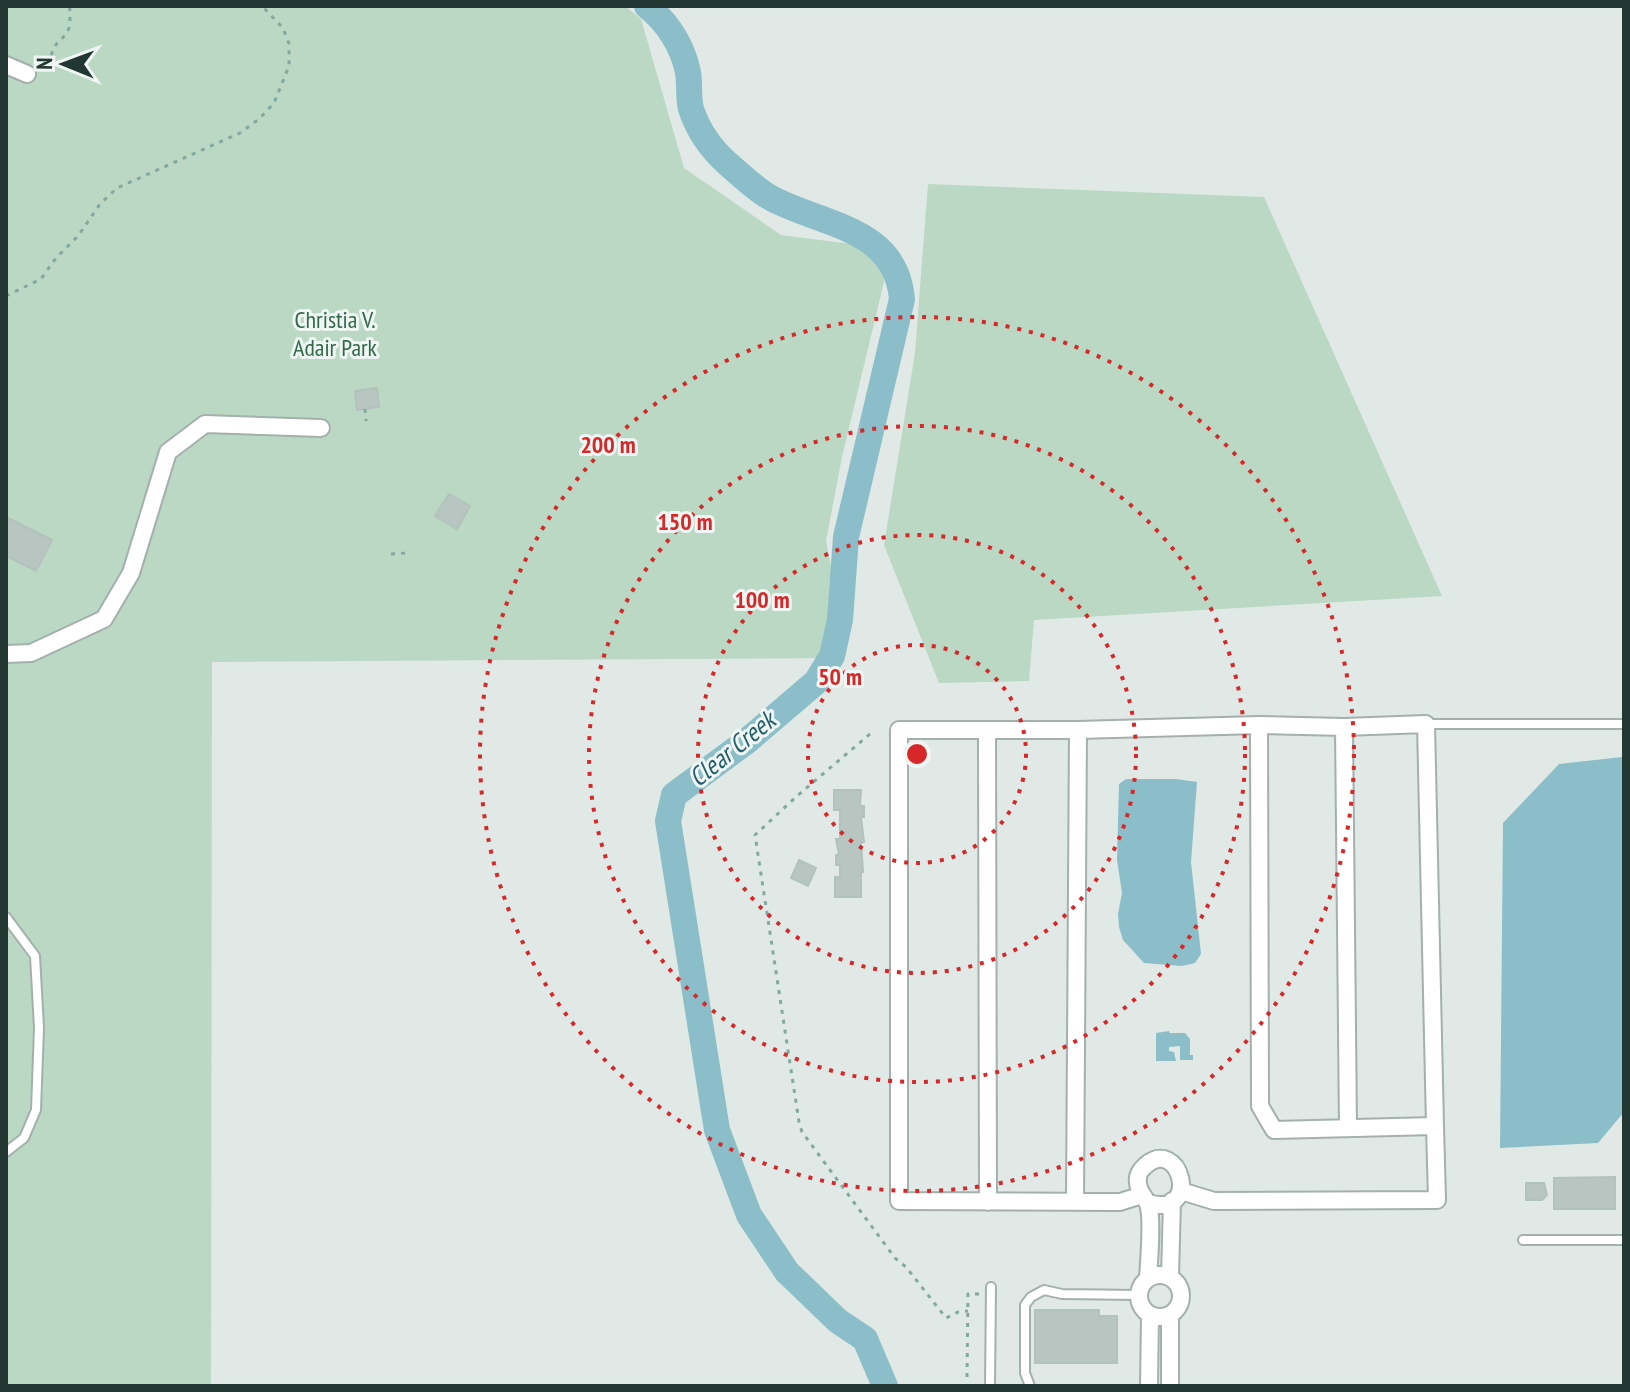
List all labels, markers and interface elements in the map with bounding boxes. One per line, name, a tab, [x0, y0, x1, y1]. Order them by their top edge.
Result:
north arrow	[24, 24, 104, 104]
text: N	[30, 57, 58, 70]
park label: Christia V. Adair Park	[293, 304, 378, 363]
text: 200 m	[580, 429, 636, 460]
text: 150 m	[657, 506, 713, 537]
text: 100 m	[734, 584, 790, 615]
text: 50 m	[818, 661, 862, 692]
water label: Clear Creek	[682, 702, 784, 793]
centre of rings	[903, 740, 931, 768]

